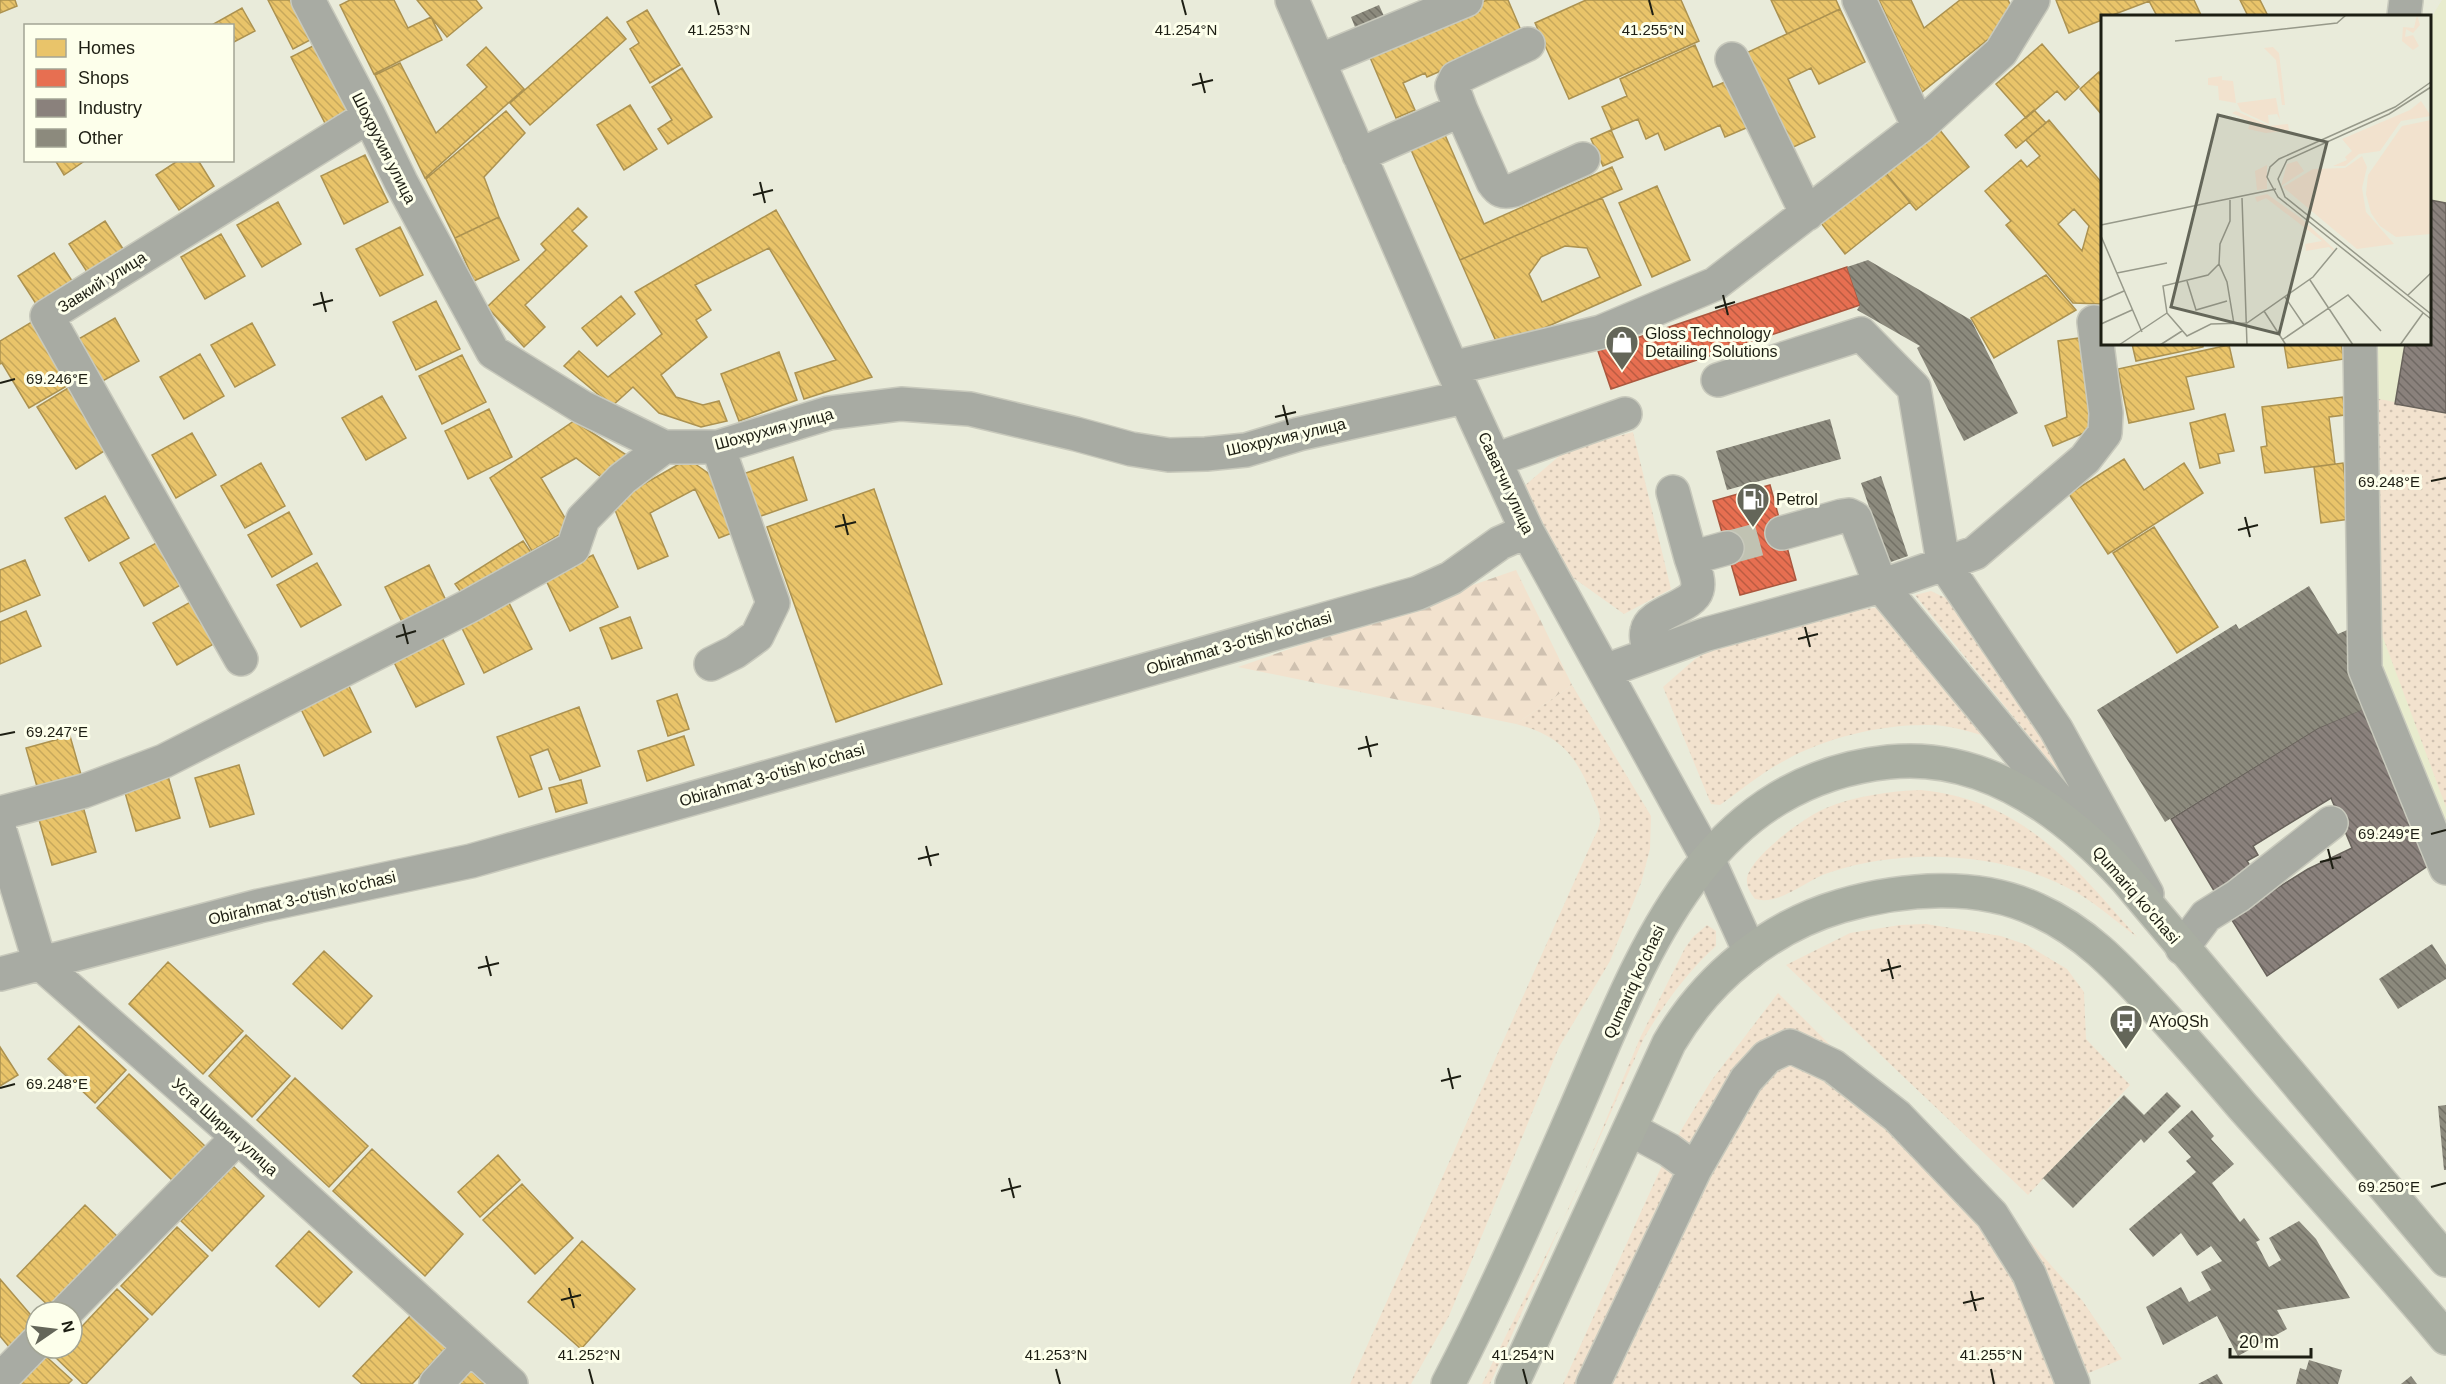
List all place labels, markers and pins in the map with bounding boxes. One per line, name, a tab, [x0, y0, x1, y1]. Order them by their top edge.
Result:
shop icon: Gloss Technology Detailing Solutions	[1604, 324, 1640, 371]
place label: Gloss Technology Detailing Solutions	[1645, 325, 1778, 360]
fuel station icon: Petrol	[1735, 481, 1771, 528]
place label: Petrol	[1776, 491, 1818, 508]
bus stop icon: AYoQSh	[2108, 1003, 2144, 1050]
place label: AYoQSh	[2149, 1013, 2209, 1030]

